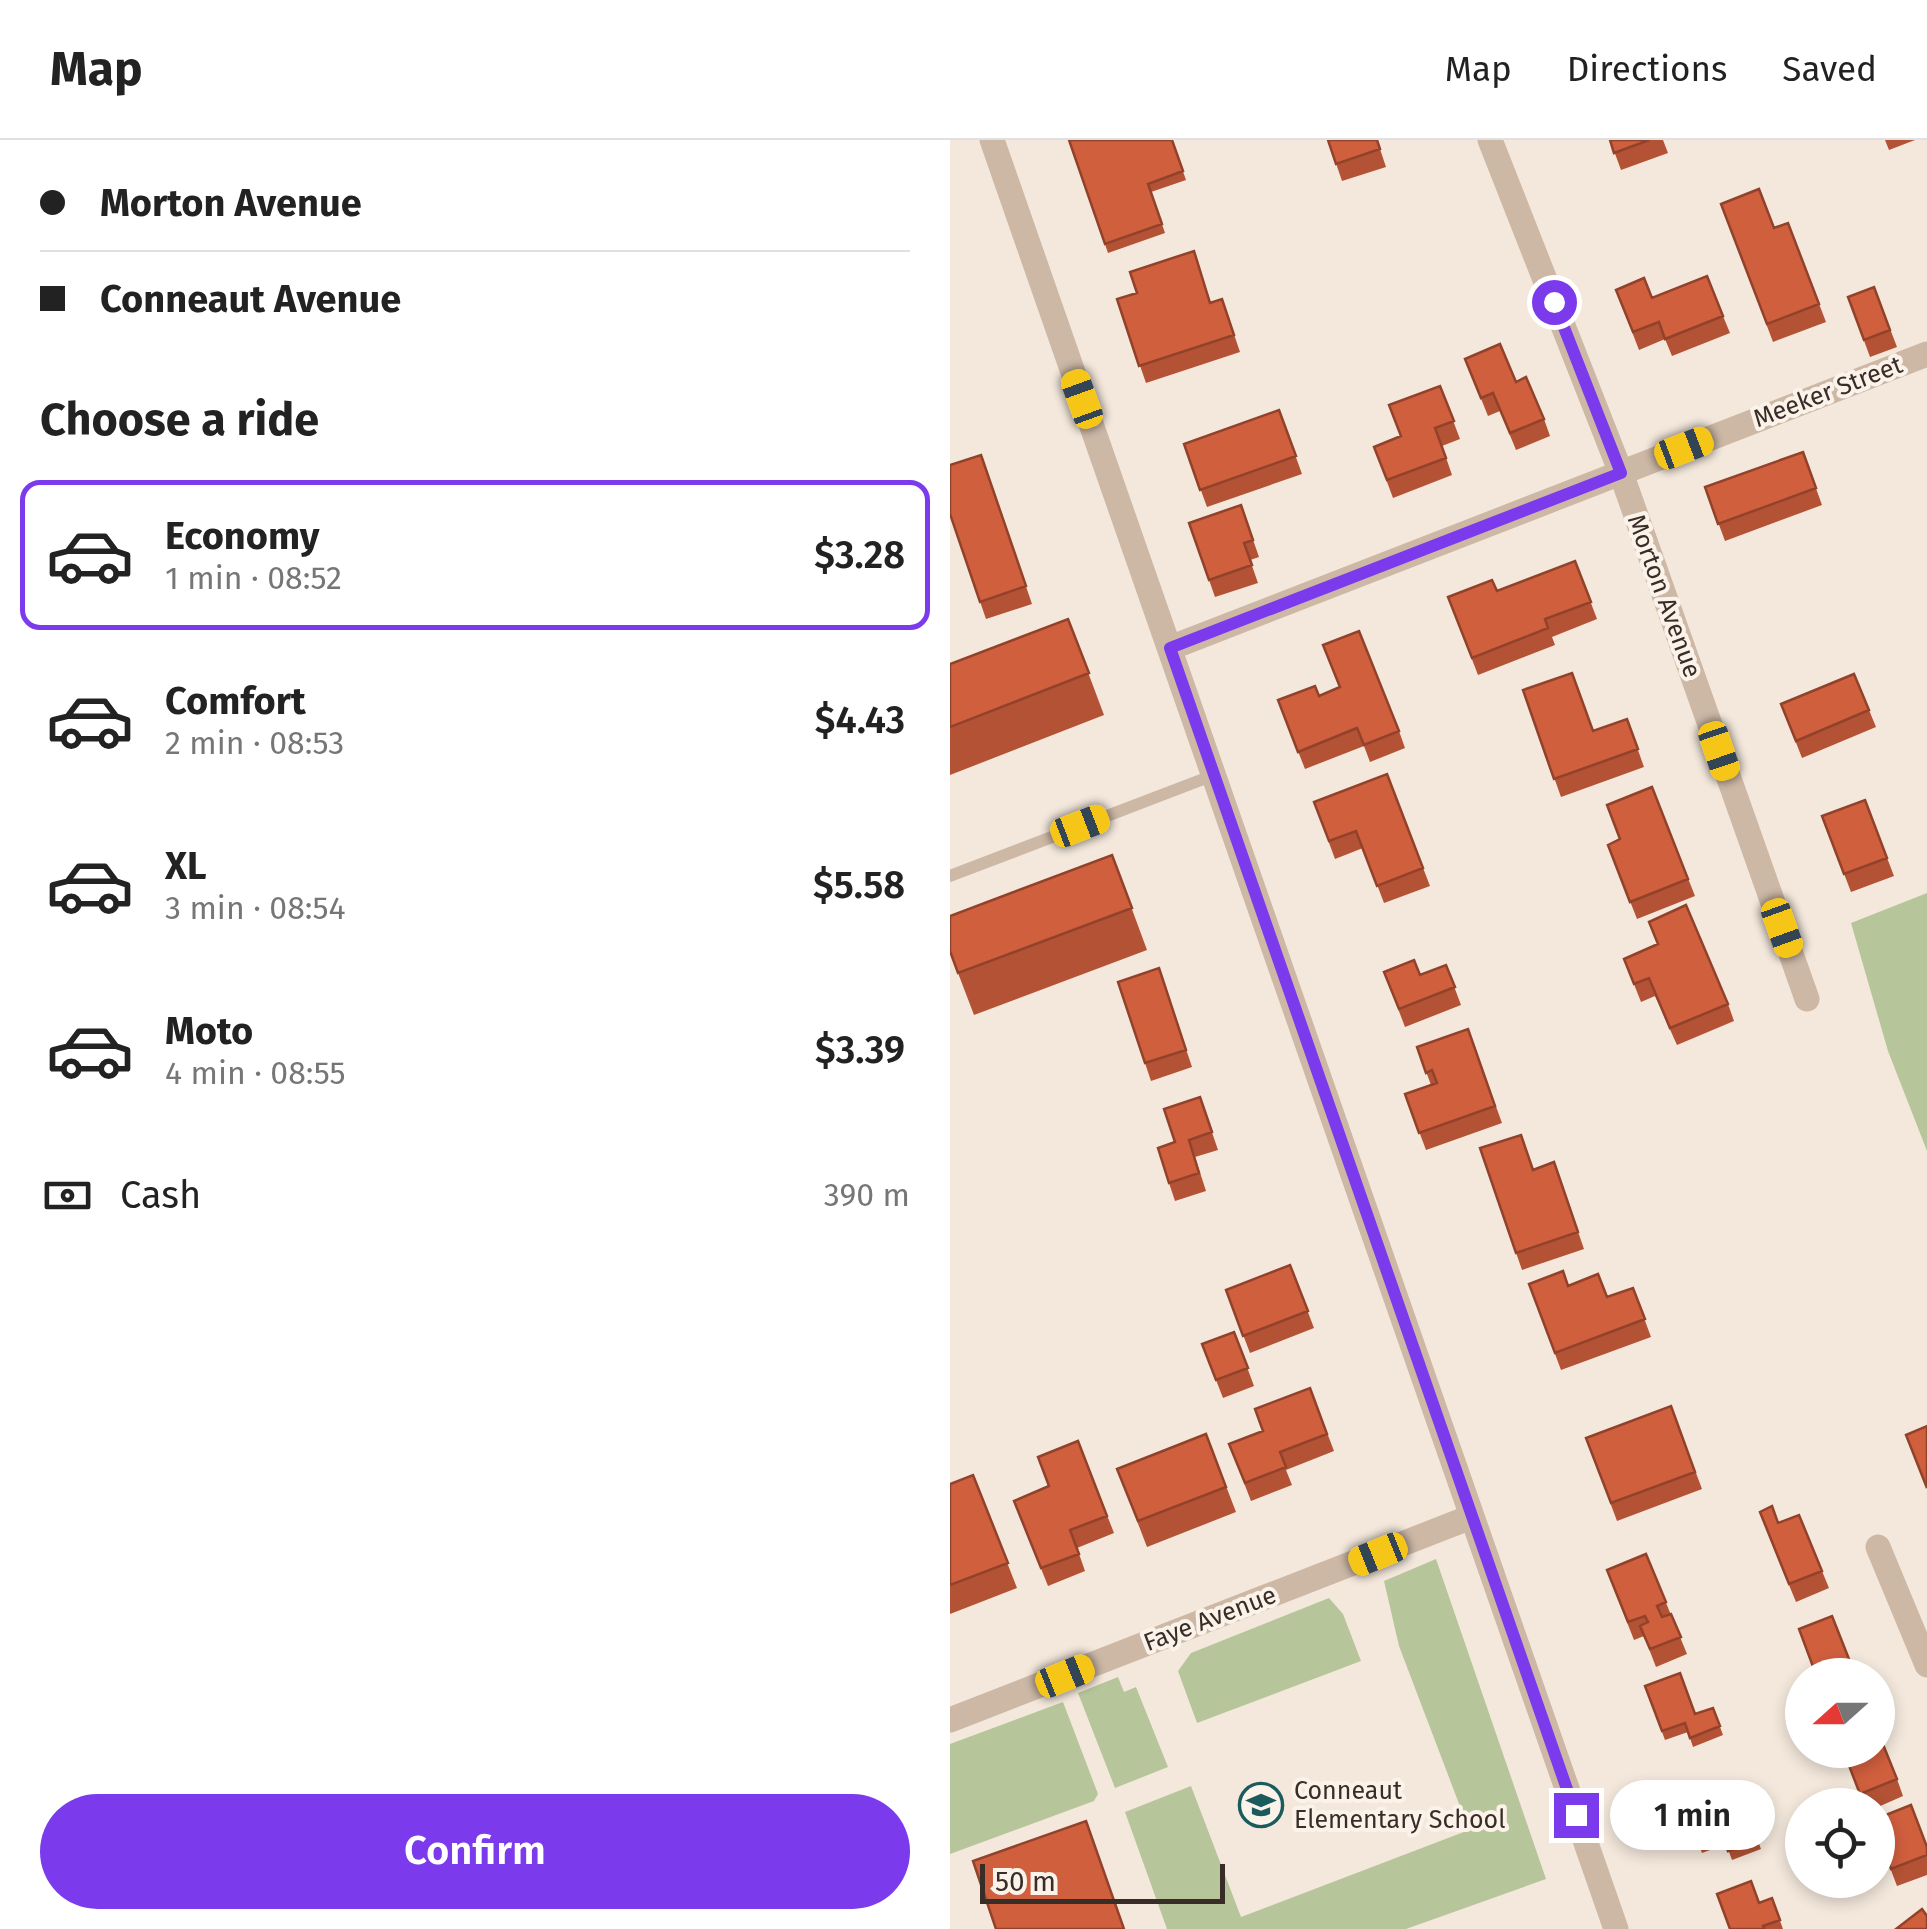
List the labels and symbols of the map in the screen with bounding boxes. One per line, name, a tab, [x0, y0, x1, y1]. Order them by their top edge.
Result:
route start	[1532, 280, 1577, 325]
street label: Meeker Street	[1749, 350, 1908, 434]
car	[1058, 366, 1106, 432]
car	[1651, 423, 1717, 473]
street label: Morton Avenue	[1621, 510, 1707, 682]
car	[1695, 718, 1743, 784]
car	[1047, 801, 1113, 851]
car	[1758, 895, 1806, 961]
car	[1345, 1529, 1411, 1579]
street label: Faye Avenue	[1140, 1580, 1280, 1658]
car	[1032, 1651, 1098, 1701]
north arrow	[1785, 1658, 1895, 1768]
place label: Conneaut Elementary School	[1294, 1776, 1506, 1835]
callout: 1 min	[1611, 1780, 1776, 1850]
school or university icon: Conneaut Elementary School	[1238, 1782, 1284, 1828]
route end	[1554, 1793, 1599, 1838]
scale bar	[980, 1859, 1225, 1904]

